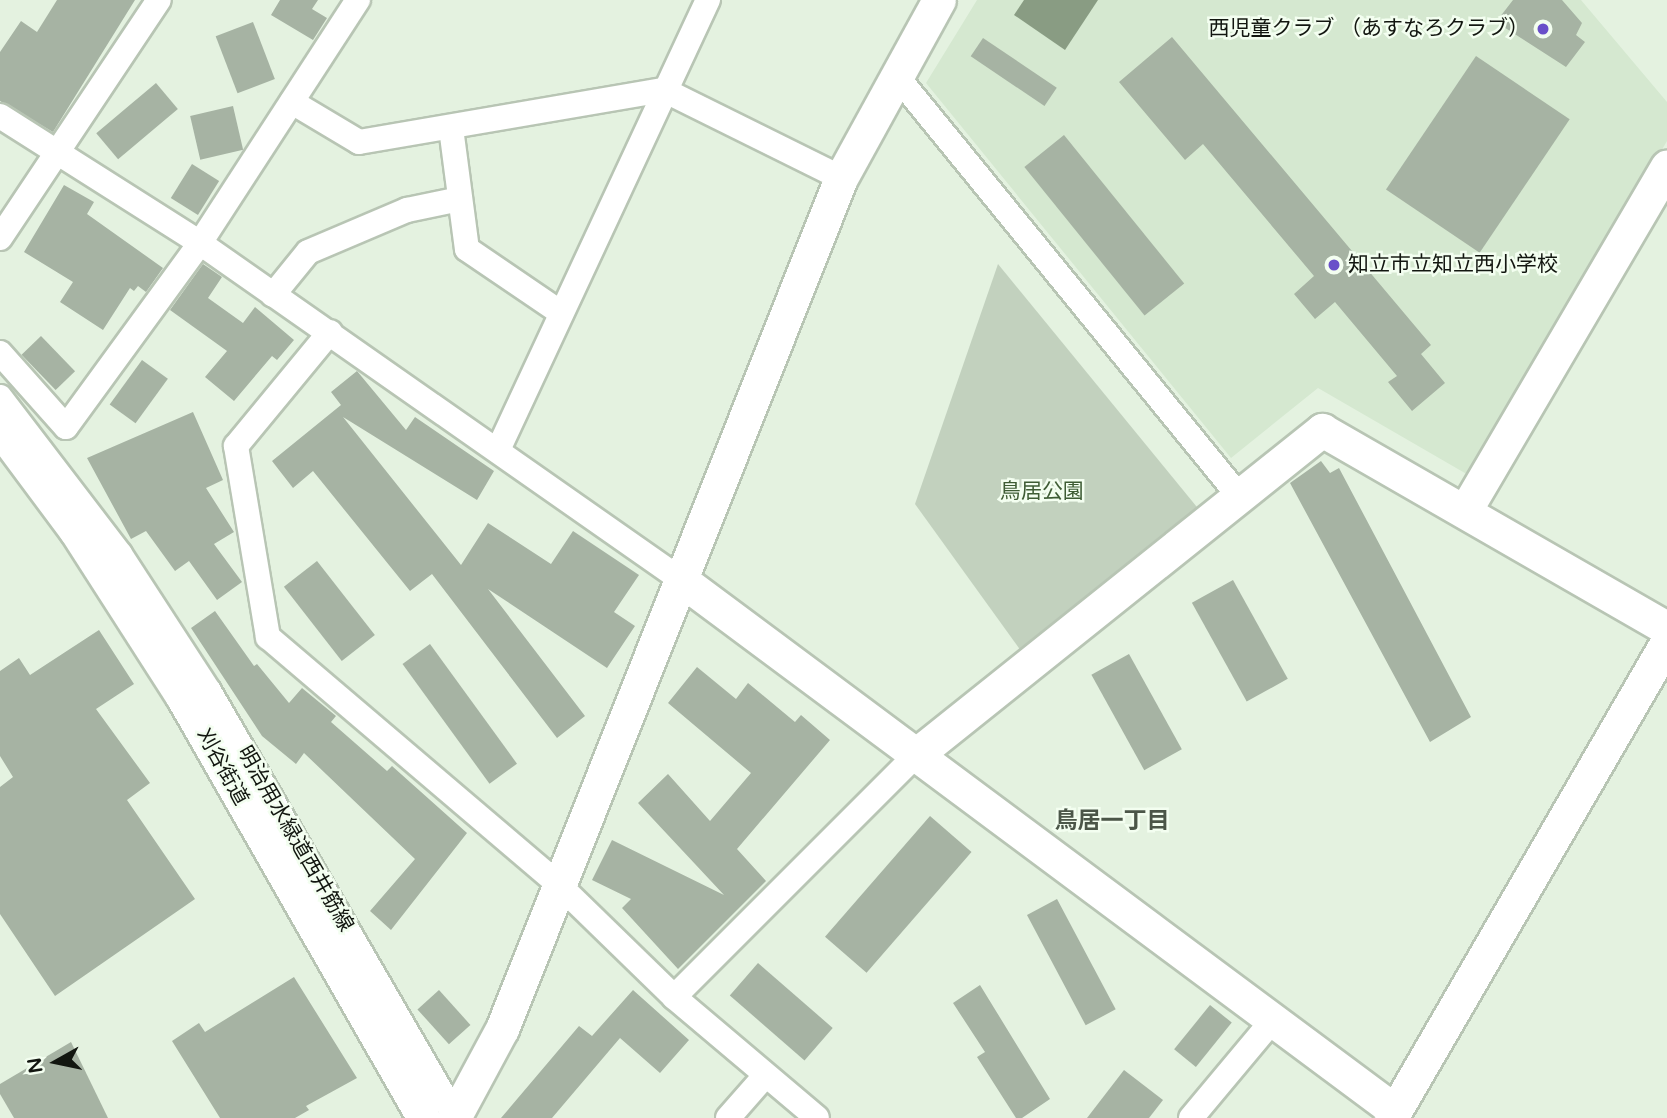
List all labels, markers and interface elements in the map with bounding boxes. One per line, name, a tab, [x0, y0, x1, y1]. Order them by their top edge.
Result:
place label: 西児童クラブ （あすなろクラブ）	[1209, 16, 1529, 42]
marker: 西児童クラブ （あすなろクラブ）	[1535, 21, 1551, 37]
place label: 知立市立知立西小学校	[1348, 252, 1558, 278]
marker: 知立市立知立西小学校	[1326, 257, 1342, 273]
park label: 鳥居公園	[1000, 479, 1084, 505]
street label: 刈谷街道	[191, 724, 253, 810]
street label: 明治用水緑道西井筋線	[232, 742, 358, 936]
district label: 鳥居一丁目	[1055, 807, 1169, 835]
north arrow	[21, 1027, 91, 1097]
text: N	[23, 1056, 47, 1075]

